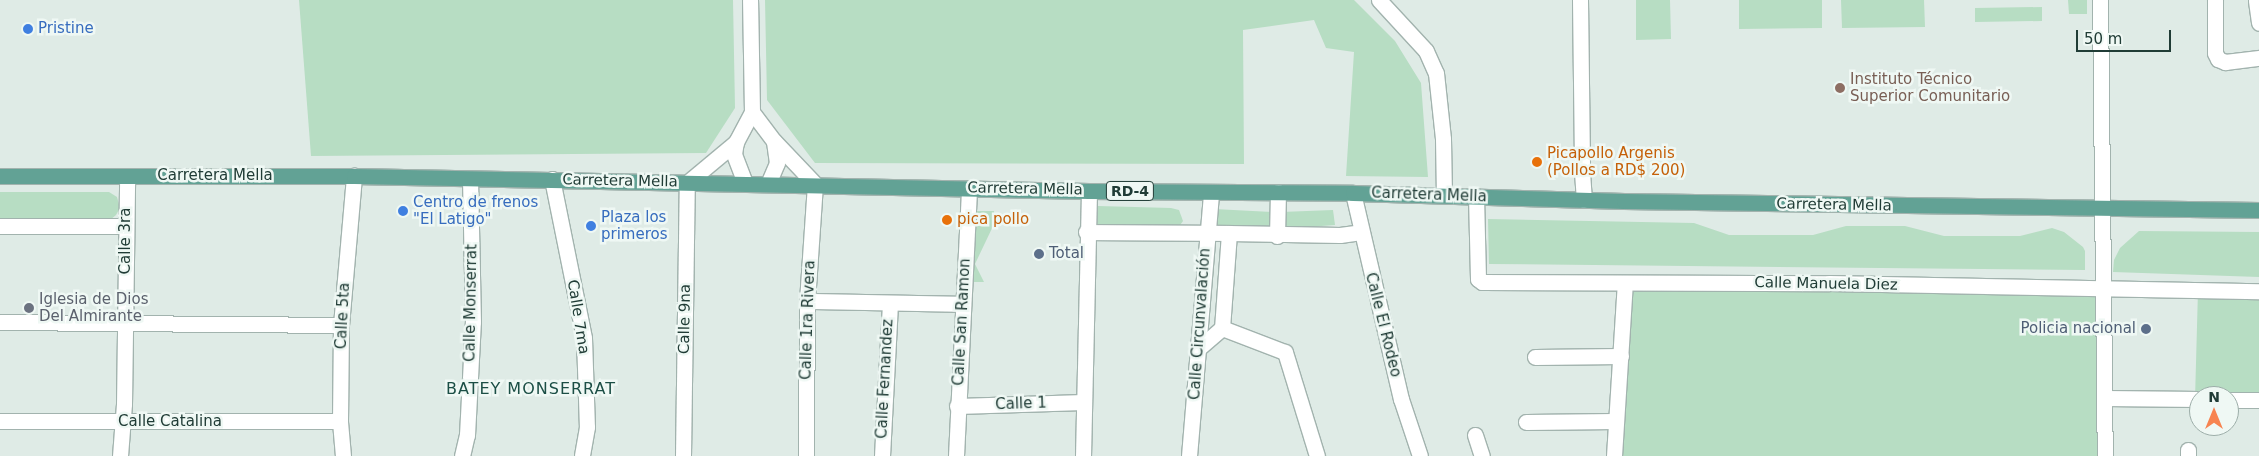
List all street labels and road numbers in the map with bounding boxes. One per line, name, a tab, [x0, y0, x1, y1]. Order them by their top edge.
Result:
street label: Carretera Mella	[157, 167, 273, 185]
street label: Carretera Mella	[562, 171, 678, 191]
street label: Carretera Mella	[967, 179, 1083, 199]
road number: RD-4	[1105, 180, 1155, 202]
street label: Carretera Mella	[1371, 184, 1487, 206]
street label: Carretera Mella	[1776, 195, 1892, 215]
street label: Calle 3ra	[117, 208, 135, 274]
street label: Calle Monserrat	[461, 244, 481, 362]
street label: Calle Circunvalación	[1186, 247, 1214, 401]
street label: Calle San Ramon	[950, 258, 974, 386]
street label: Calle 1ra Rivera	[797, 260, 819, 380]
street label: Calle El Rodeo	[1361, 271, 1405, 379]
street label: Calle Manuela Diez	[1754, 274, 1898, 294]
street label: Calle 7ma	[563, 278, 593, 356]
street label: Calle 5ta	[332, 282, 354, 350]
street label: Calle 9na	[675, 284, 695, 354]
street label: Calle Fernandez	[873, 319, 897, 439]
street label: Calle 1	[995, 394, 1047, 414]
street label: Calle Catalina	[118, 413, 222, 431]

